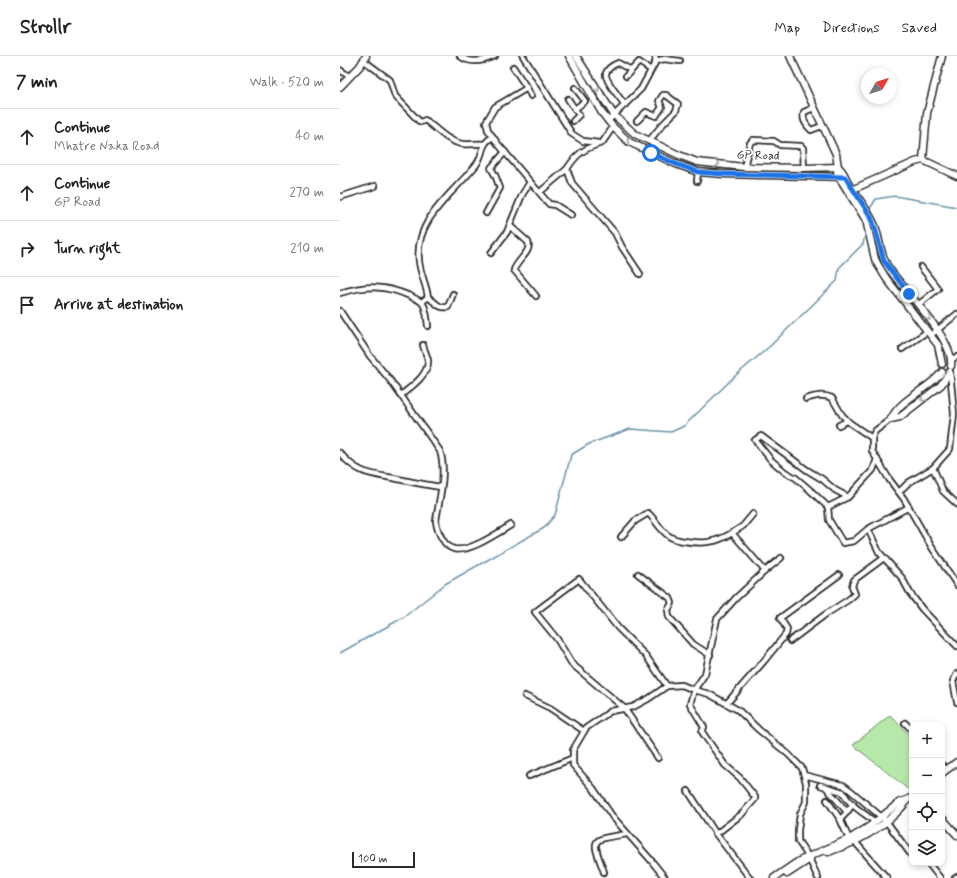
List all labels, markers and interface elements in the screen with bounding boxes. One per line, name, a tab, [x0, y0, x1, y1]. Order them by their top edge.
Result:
text: Strollr	[20, 15, 71, 40]
text: Map	[774, 19, 800, 37]
text: Directions	[822, 19, 880, 37]
text: Saved	[902, 19, 937, 37]
north arrow	[861, 68, 897, 104]
text: 7 min	[16, 71, 58, 93]
text: Walk · 520 m	[250, 74, 324, 91]
one-way arrow	[592, 85, 599, 92]
text: Continue	[54, 118, 110, 138]
icon: ahead	[16, 126, 38, 148]
text: 40 m	[295, 128, 324, 145]
text: Mhatre Naka Road	[54, 138, 160, 155]
one-way arrow	[626, 138, 633, 145]
route start	[642, 144, 660, 162]
street label: GP Road	[736, 147, 780, 165]
one-way arrow	[714, 160, 720, 169]
text: Continue	[54, 174, 110, 194]
icon: ahead	[16, 182, 38, 204]
text: 270 m	[289, 184, 324, 201]
text: GP Road	[54, 194, 100, 211]
icon: right	[16, 238, 38, 260]
text: Turn right	[54, 239, 121, 259]
text: 210 m	[290, 240, 324, 257]
route end	[900, 285, 918, 303]
icon: arrive	[16, 294, 38, 316]
text: Arrive at destination	[54, 295, 183, 315]
one-way arrow	[924, 314, 931, 321]
one-way arrow	[920, 395, 927, 402]
map controls	[909, 722, 945, 866]
button: +	[909, 722, 945, 758]
button: −	[909, 758, 945, 794]
button: locate	[909, 794, 945, 830]
button: layers	[909, 830, 945, 866]
scale bar	[352, 850, 415, 869]
text: 100 m	[358, 852, 388, 866]

